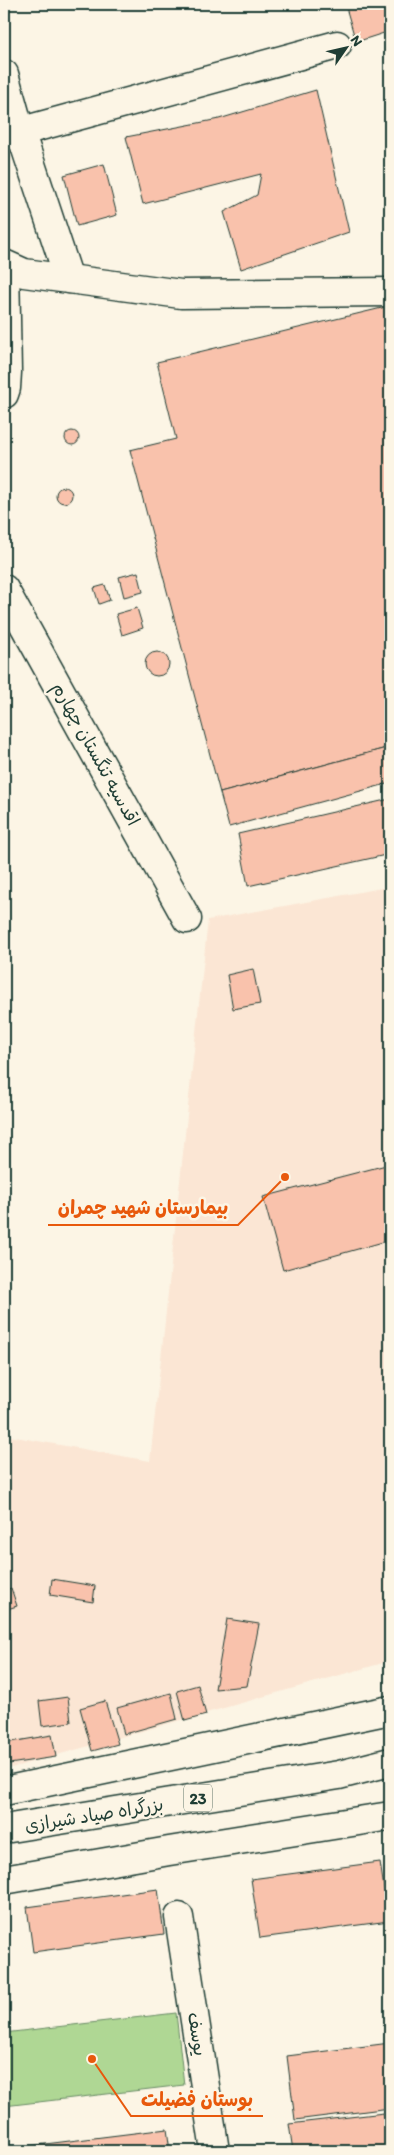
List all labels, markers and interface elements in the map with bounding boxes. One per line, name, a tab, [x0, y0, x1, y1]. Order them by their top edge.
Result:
north arrow	[322, 22, 372, 72]
text: N	[347, 32, 366, 50]
street label: اقدسیه تنگستان چهارم	[45, 678, 145, 831]
callout: بیمارستان شهید چمران	[48, 1191, 238, 1225]
text: بیمارستان شهید چمران	[58, 1196, 228, 1220]
road number: 23	[184, 1785, 212, 1812]
street label: بزرگراه صیاد شیرازی	[23, 1793, 165, 1837]
street label: یوسف	[183, 2011, 211, 2057]
callout: بوستان فضیلت	[131, 2082, 263, 2116]
text: بوستان فضیلت	[141, 2088, 253, 2112]

